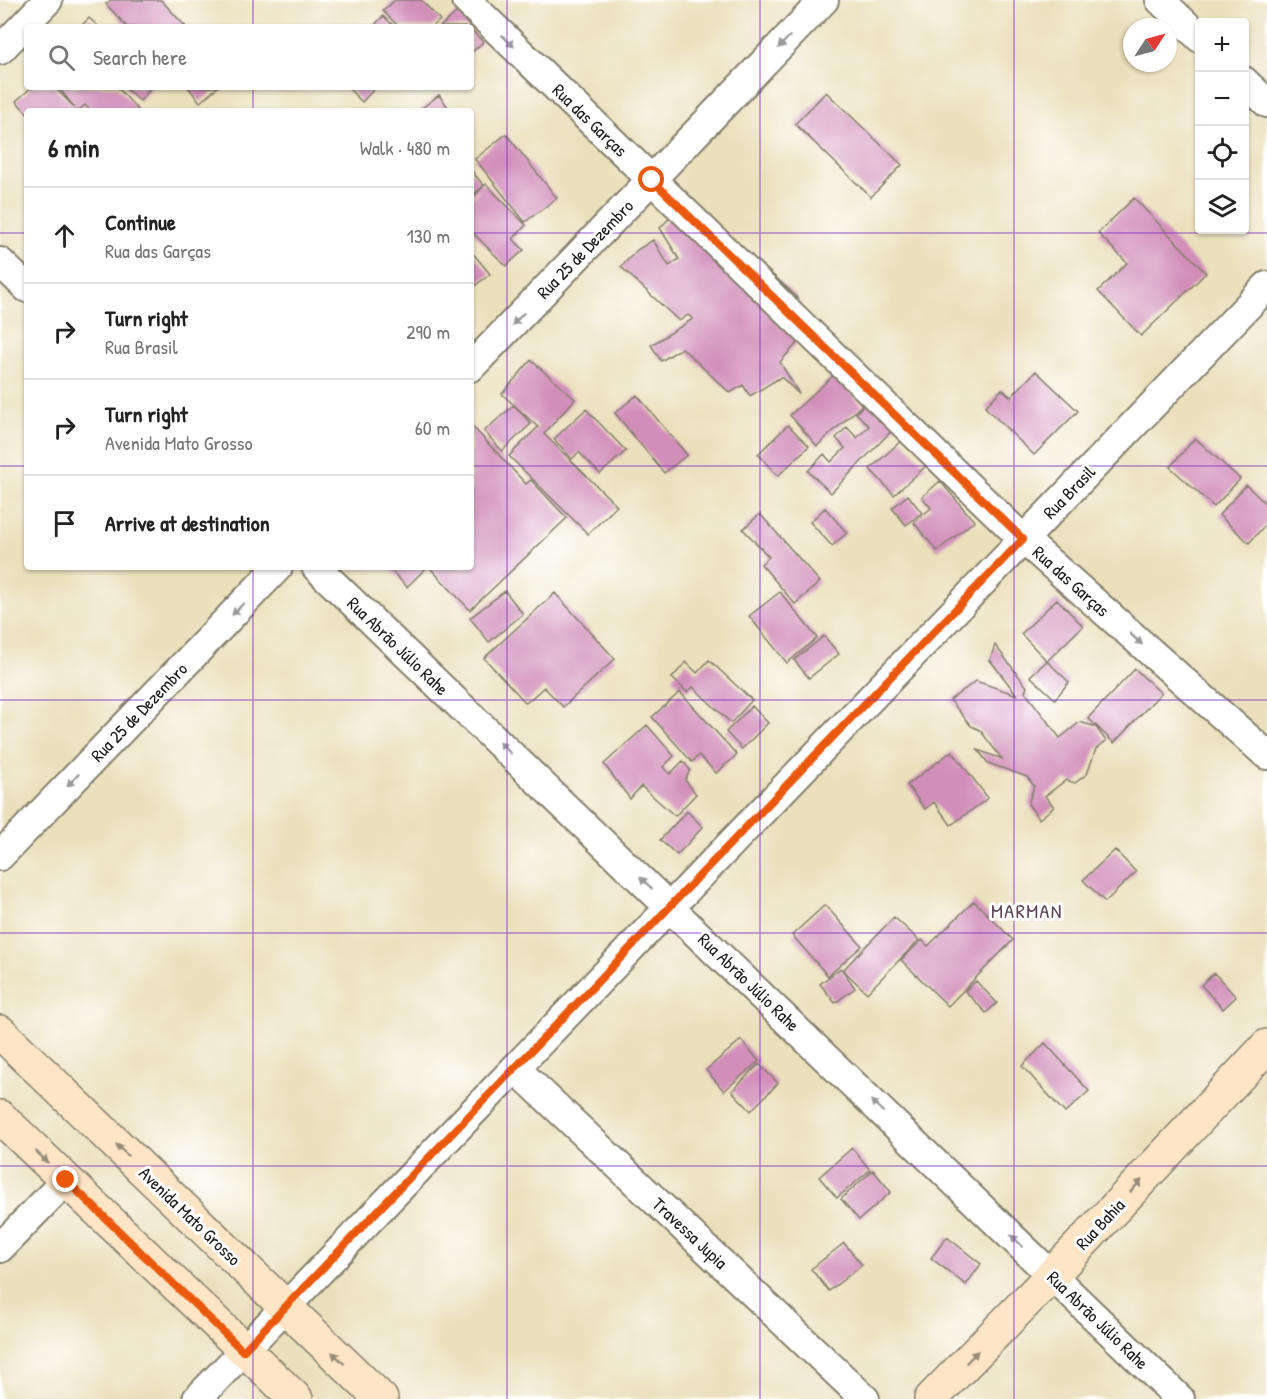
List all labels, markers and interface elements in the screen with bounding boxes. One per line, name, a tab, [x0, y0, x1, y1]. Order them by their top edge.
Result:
north arrow	[1123, 18, 1177, 72]
map controls	[1195, 18, 1249, 234]
button: +	[1195, 18, 1249, 72]
search box	[24, 24, 474, 90]
one-way arrow	[501, 33, 515, 47]
one-way arrow	[777, 35, 791, 49]
icon: search	[45, 41, 78, 74]
text: Search here	[93, 42, 187, 72]
button: −	[1195, 72, 1249, 126]
street label: Rua das Garças	[547, 78, 633, 162]
button: locate	[1195, 126, 1249, 180]
text: 6 min	[48, 130, 100, 165]
text: Walk · 480 m	[360, 134, 450, 161]
route start	[638, 166, 664, 192]
button: layers	[1195, 180, 1249, 234]
street label: Rua 25 de Dezembro	[531, 194, 639, 304]
text: Continue	[105, 207, 176, 237]
icon: ahead	[48, 219, 81, 252]
text: 130 m	[407, 222, 450, 249]
text: Rua das Garças	[105, 237, 211, 264]
text: Turn right	[105, 303, 188, 333]
one-way arrow	[511, 312, 525, 326]
icon: right	[48, 315, 81, 348]
text: 290 m	[406, 318, 450, 345]
text: Rua Brasil	[105, 333, 178, 360]
text: Turn right	[105, 399, 188, 429]
icon: right	[48, 411, 81, 444]
text: 60 m	[415, 414, 450, 441]
text: Avenida Mato Grosso	[105, 429, 253, 456]
street label: Rua Brasil	[1037, 460, 1101, 524]
icon: arrive	[48, 507, 81, 540]
text: Arrive at destination	[105, 508, 270, 538]
street label: Rua das Garças	[1027, 540, 1115, 622]
street label: Rua Abrão Júlio Rahe	[342, 591, 454, 701]
one-way arrow	[231, 602, 245, 616]
one-way arrow	[1128, 632, 1143, 645]
street label: Rua 25 de Dezembro	[85, 657, 193, 767]
one-way arrow	[498, 742, 513, 755]
one-way arrow	[67, 773, 81, 787]
one-way arrow	[638, 876, 653, 890]
district label: MARMAN	[991, 897, 1063, 924]
street label: Rua Abrão Júlio Rahe	[693, 927, 805, 1037]
one-way arrow	[869, 1099, 884, 1113]
one-way arrow	[116, 1144, 130, 1158]
one-way arrow	[35, 1150, 50, 1164]
street label: Avenida Mato Grosso	[134, 1161, 246, 1271]
route end	[52, 1166, 78, 1192]
one-way arrow	[1129, 1179, 1142, 1194]
street label: Travessa Jupia	[647, 1192, 733, 1274]
street label: Rua Bahia	[1070, 1193, 1130, 1255]
one-way arrow	[1010, 1235, 1024, 1249]
street label: Rua Abrão Júlio Rahe	[1042, 1265, 1154, 1375]
one-way arrow	[965, 1351, 979, 1365]
one-way arrow	[332, 1352, 346, 1366]

